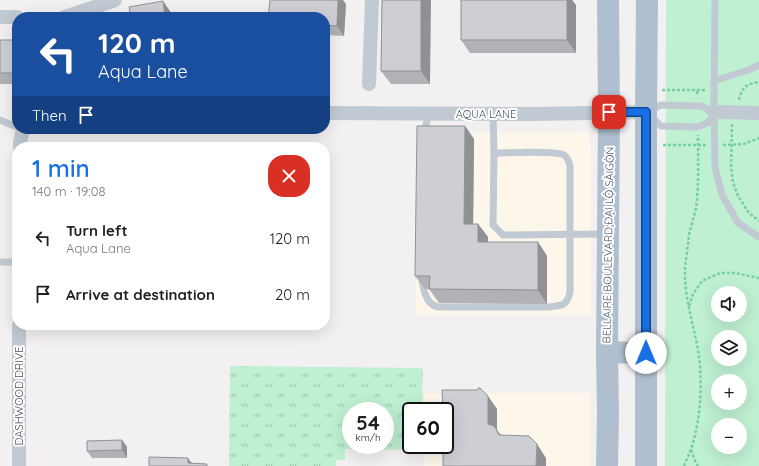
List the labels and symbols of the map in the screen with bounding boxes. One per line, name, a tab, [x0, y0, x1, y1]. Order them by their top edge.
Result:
pin	[592, 95, 626, 129]
street label: AQUA LANE	[456, 107, 516, 121]
street label: BELLAIRE BOULEVARD;ĐẠI LỘ SÀIGÒN	[599, 146, 617, 344]
position arrow	[625, 332, 667, 374]
street label: DASHWOOD DRIVE	[12, 347, 26, 446]
speed limit sign: 60	[402, 402, 454, 454]

